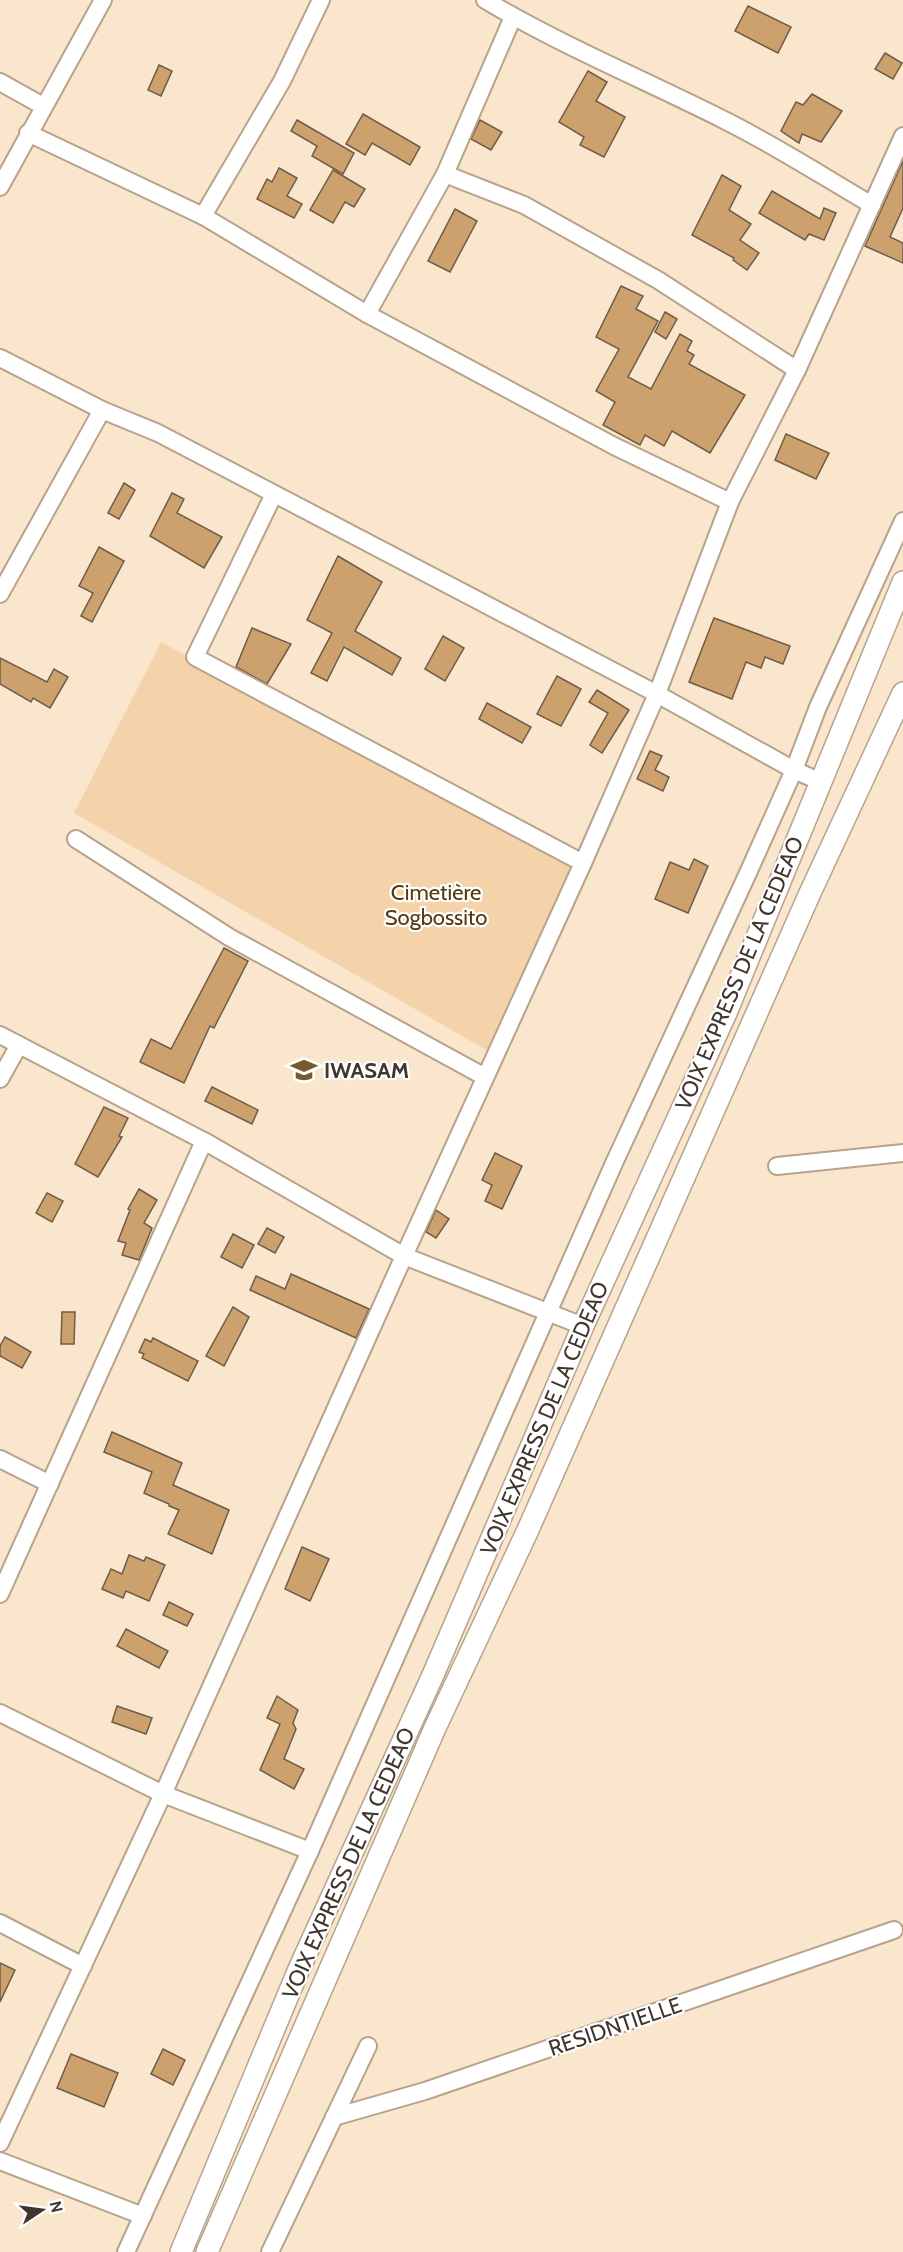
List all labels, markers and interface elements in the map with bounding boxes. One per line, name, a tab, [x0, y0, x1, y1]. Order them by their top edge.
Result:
street label: VOIX EXPRESS DE LA CEDEAO	[670, 832, 809, 1114]
park label: Cimetière Sogbossito	[385, 879, 487, 931]
school or university icon: IWASAM	[289, 1055, 319, 1085]
place label: IWASAM	[324, 1057, 409, 1084]
street label: VOIX EXPRESS DE LA CEDEAO	[475, 1277, 614, 1559]
street label: VOIX EXPRESS DE LA CEDEAO	[276, 1723, 421, 2003]
street label: RESIDNTIELLE	[545, 1991, 685, 2062]
north arrow	[12, 2180, 72, 2240]
text: N	[46, 2199, 67, 2214]

